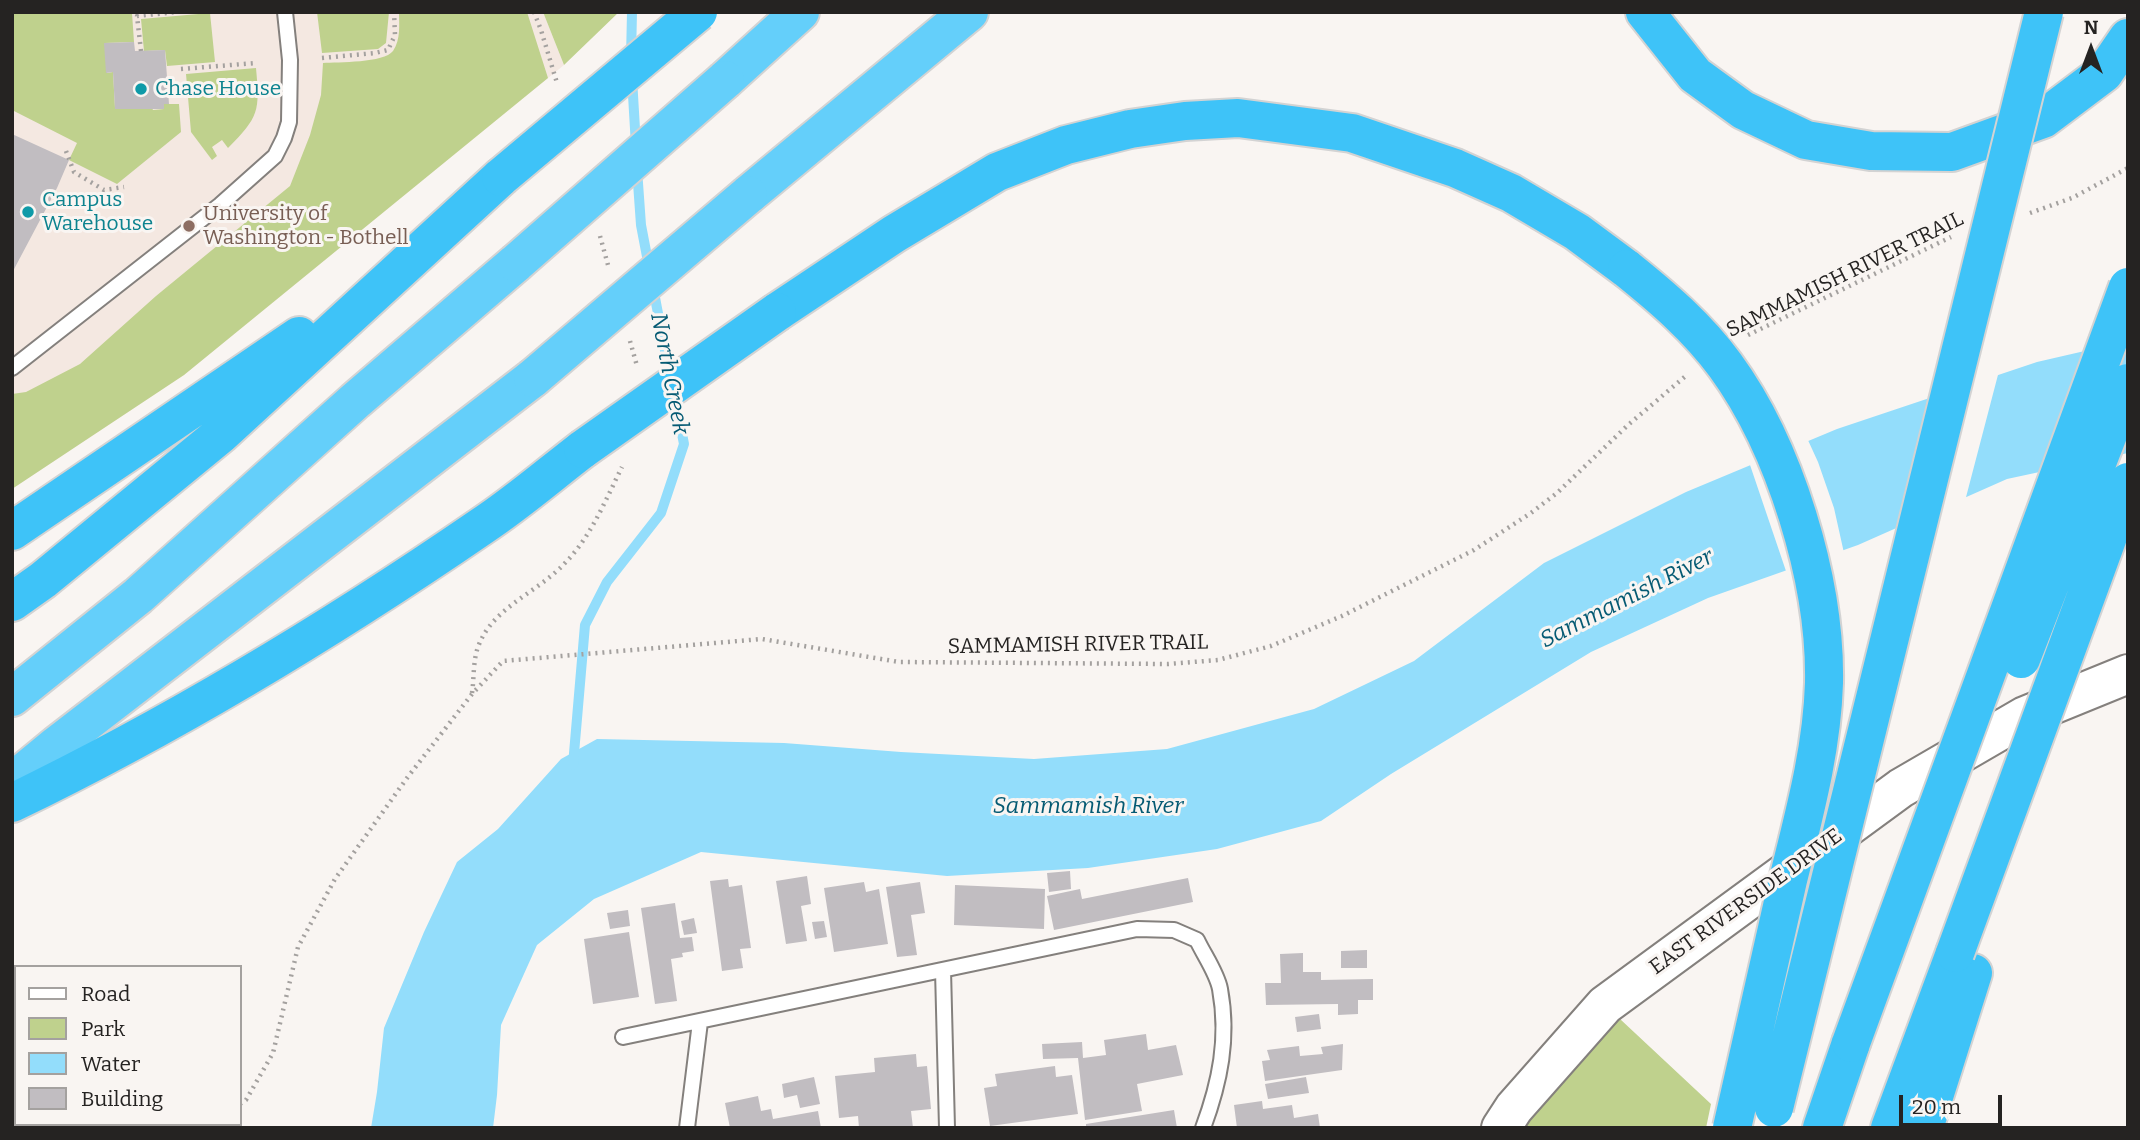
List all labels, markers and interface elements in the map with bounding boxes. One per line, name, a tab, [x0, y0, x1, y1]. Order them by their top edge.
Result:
north arrow	[2056, 14, 2126, 84]
text: N	[2084, 16, 2098, 39]
place label: Chase House	[155, 76, 281, 102]
marker: Chase House	[133, 81, 149, 97]
place label: Campus Warehouse	[42, 187, 153, 237]
place label: University of Washington - Bothell	[203, 201, 409, 251]
marker: Campus Warehouse	[20, 204, 36, 220]
street label: SAMMAMISH RIVER TRAIL	[1722, 207, 1968, 343]
marker: University of Washington - Bothell	[181, 218, 197, 234]
water label: North Creek	[644, 311, 694, 437]
water label: Sammamish River	[1536, 543, 1718, 655]
street label: SAMMAMISH RIVER TRAIL	[948, 630, 1208, 660]
water label: Sammamish River	[993, 793, 1183, 821]
street label: EAST RIVERSIDE DRIVE	[1645, 824, 1847, 980]
legend	[14, 965, 242, 1126]
text: Road	[81, 981, 130, 1007]
text: Park	[81, 1016, 125, 1042]
text: Water	[81, 1051, 140, 1077]
scale bar	[1902, 1080, 2005, 1124]
text: Building	[81, 1086, 163, 1112]
text: 20 m	[1912, 1094, 1961, 1120]

